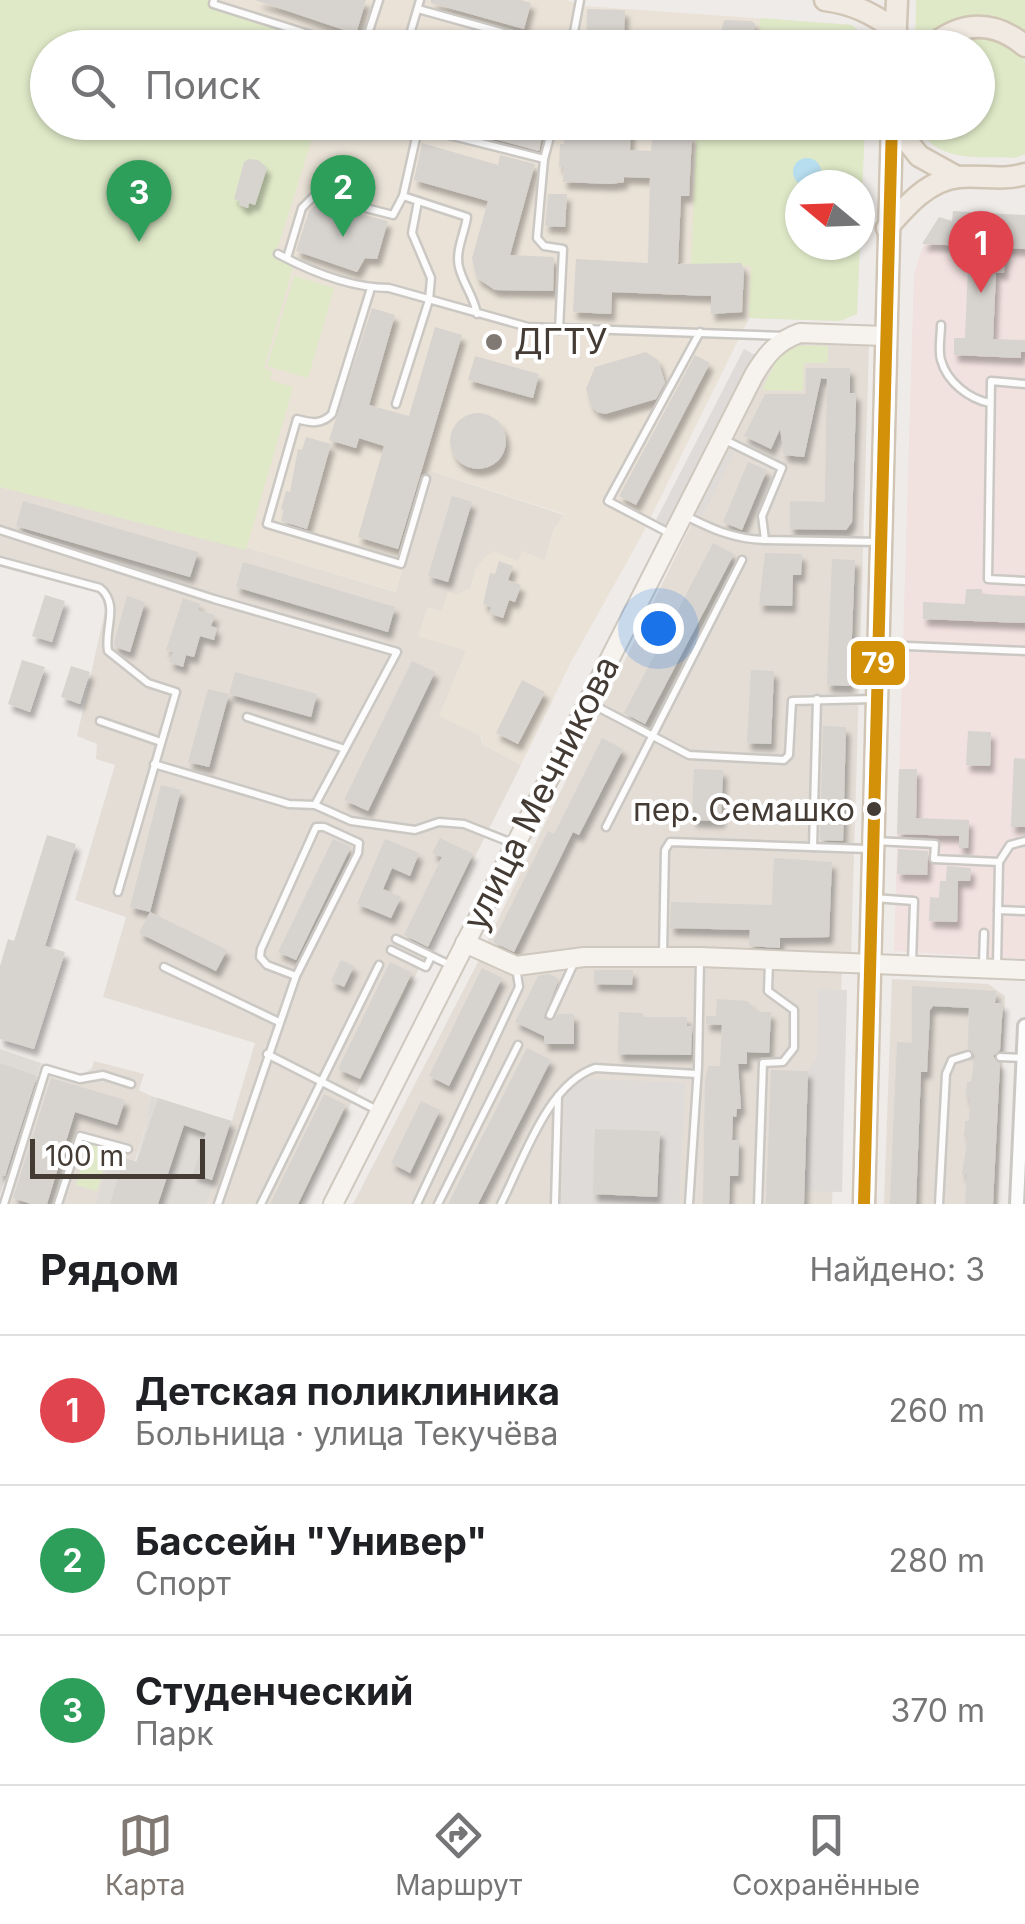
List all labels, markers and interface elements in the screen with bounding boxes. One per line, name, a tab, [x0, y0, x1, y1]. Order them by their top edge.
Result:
search box	[30, 30, 995, 140]
icon: search	[65, 58, 120, 113]
text: Поиск	[145, 62, 261, 108]
pin: 2	[310, 154, 376, 237]
pin: 3	[106, 160, 172, 242]
north arrow	[785, 170, 875, 260]
pin: 1	[948, 210, 1014, 293]
place label: ДГТУ	[514, 320, 608, 362]
marker: ДГТУ	[483, 331, 505, 353]
your location	[633, 603, 684, 654]
line badge: 79	[849, 639, 907, 687]
text: 79	[861, 646, 895, 680]
street label: улица Мечникова	[453, 649, 627, 937]
place label: пер. Семашко	[633, 790, 855, 829]
marker: пер. Семашко	[864, 799, 884, 819]
scale bar	[30, 1134, 205, 1178]
text: 100 m	[45, 1139, 124, 1173]
text: Рядом	[40, 1244, 179, 1295]
text: Найдено: 3	[809, 1250, 985, 1289]
text: Детская поликлиника	[135, 1368, 560, 1414]
text: 1	[66, 1391, 79, 1430]
text: 260 m	[888, 1391, 985, 1430]
text: Больница · улица Текучёва	[135, 1414, 558, 1453]
text: Бассейн "Универ"	[135, 1518, 487, 1564]
text: 2	[62, 1541, 83, 1580]
text: 280 m	[888, 1541, 985, 1580]
text: Спорт	[135, 1564, 231, 1603]
text: Студенческий	[135, 1668, 413, 1714]
text: 3	[62, 1691, 83, 1730]
text: 370 m	[890, 1691, 985, 1730]
text: Парк	[135, 1714, 214, 1753]
tab: Карта	[105, 1808, 185, 1902]
tab: Маршрут	[395, 1808, 522, 1902]
tab: Сохранённые	[732, 1808, 920, 1902]

